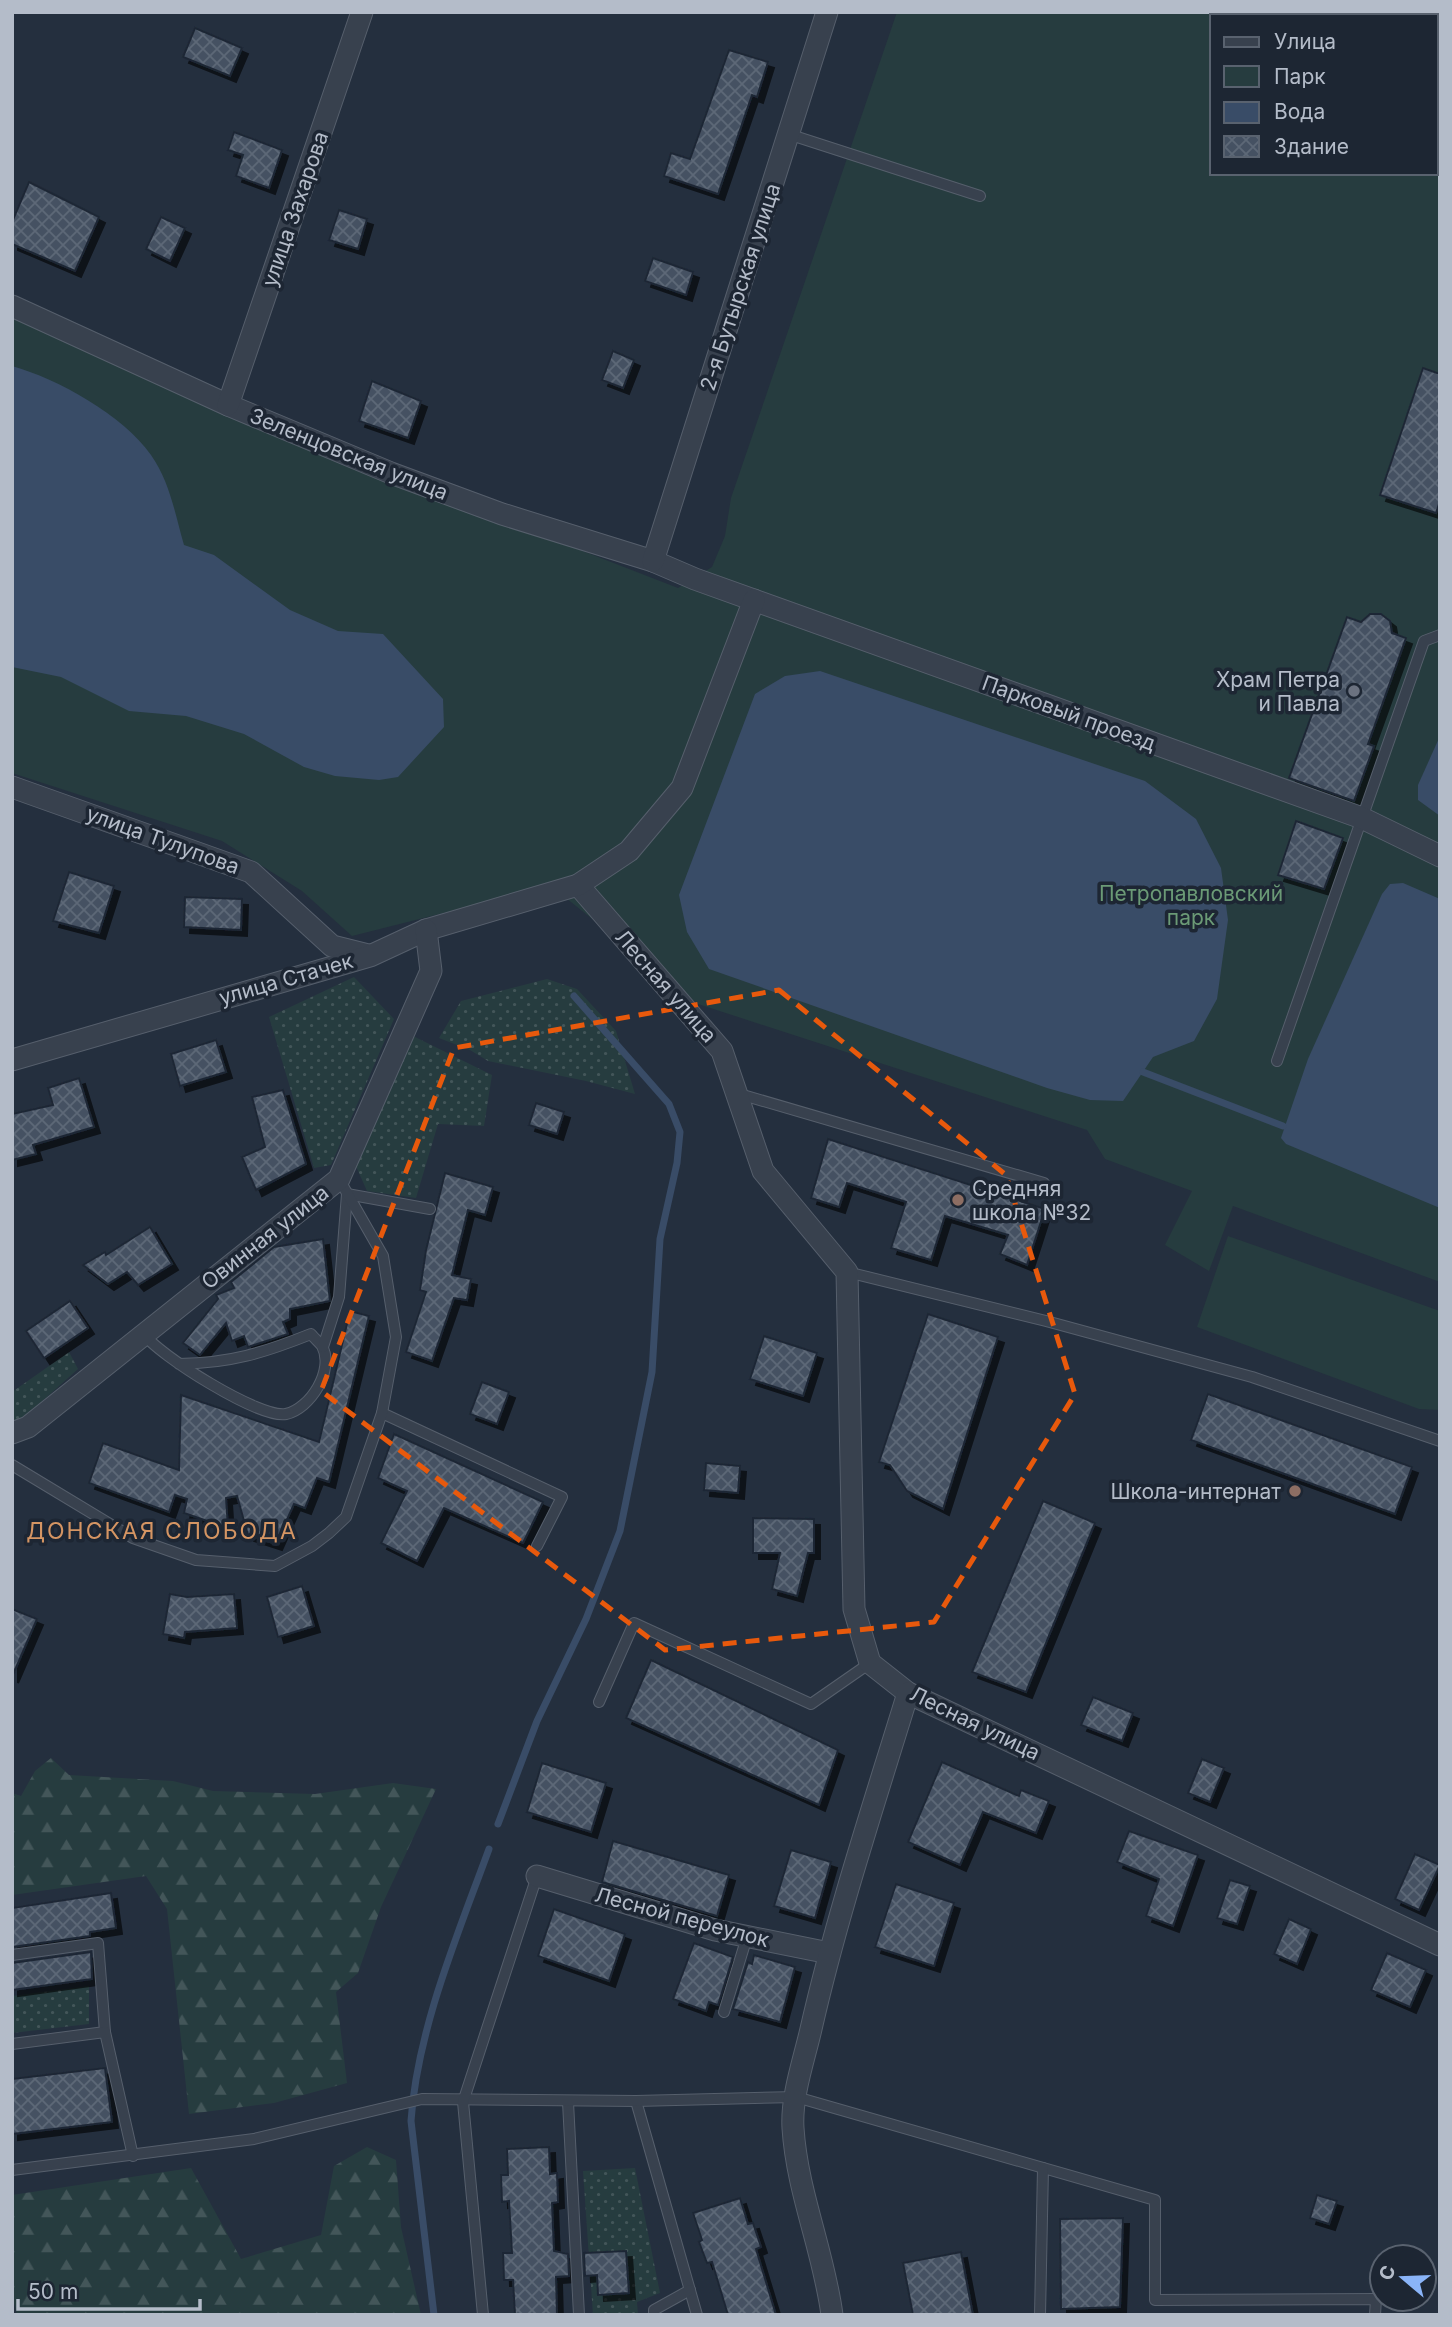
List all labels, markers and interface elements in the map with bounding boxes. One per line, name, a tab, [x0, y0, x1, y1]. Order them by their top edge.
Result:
legend	[1210, 14, 1438, 175]
text: Улица	[1274, 29, 1336, 54]
text: Парк	[1274, 64, 1326, 89]
text: Вода	[1274, 99, 1325, 124]
street label: улица Захарова	[257, 128, 333, 290]
text: Здание	[1274, 134, 1349, 159]
street label: 2-я Бутырская улица	[695, 180, 785, 394]
street label: Зеленцовская улица	[246, 403, 452, 505]
place label: Храм Петра и Павла	[1216, 667, 1340, 716]
street label: Парковый проезд	[979, 670, 1159, 756]
marker: Храм Петра и Павла	[1346, 683, 1362, 699]
street label: улица Тулупова	[83, 801, 243, 879]
park label: Петропавловский парк	[1099, 881, 1283, 930]
street label: Лесная улица	[610, 924, 722, 1048]
street label: улица Стачек	[216, 948, 356, 1010]
place label: Средняя школа №32	[972, 1176, 1091, 1225]
street label: Овинная улица	[197, 1180, 333, 1294]
marker: Средняя школа №32	[950, 1192, 966, 1208]
place label: Школа-интернат	[1110, 1479, 1281, 1504]
marker: Школа-интернат	[1287, 1483, 1303, 1499]
district label: ДОНСКАЯ СЛОБОДА	[26, 1517, 298, 1545]
street label: Лесная улица	[906, 1681, 1044, 1765]
street label: Лесной переулок	[592, 1882, 773, 1952]
north arrow	[1368, 2243, 1438, 2313]
text: С	[1374, 2262, 1401, 2283]
scale bar	[18, 2268, 200, 2312]
text: 50 m	[28, 2279, 78, 2304]

